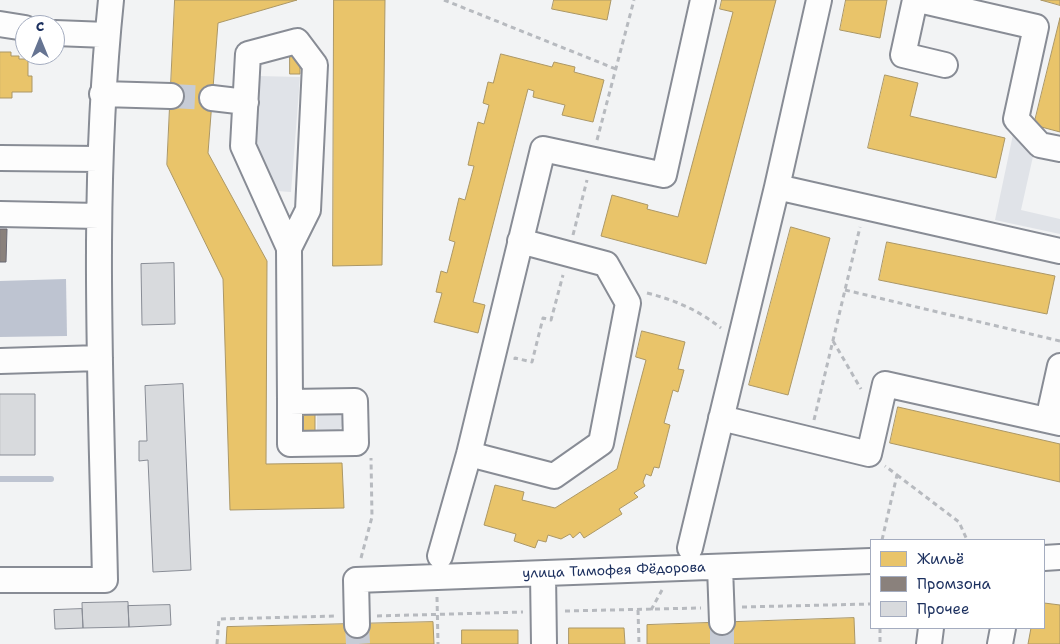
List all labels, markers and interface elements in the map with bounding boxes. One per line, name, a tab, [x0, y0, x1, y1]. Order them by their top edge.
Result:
north arrow	[15, 15, 65, 65]
text: С	[36, 17, 44, 35]
legend	[870, 539, 1045, 629]
text: Жильё	[917, 549, 964, 569]
street label: улица Тимофея Фёдорова	[522, 559, 706, 583]
text: Промзона	[917, 574, 991, 594]
text: Прочее	[917, 599, 969, 619]

